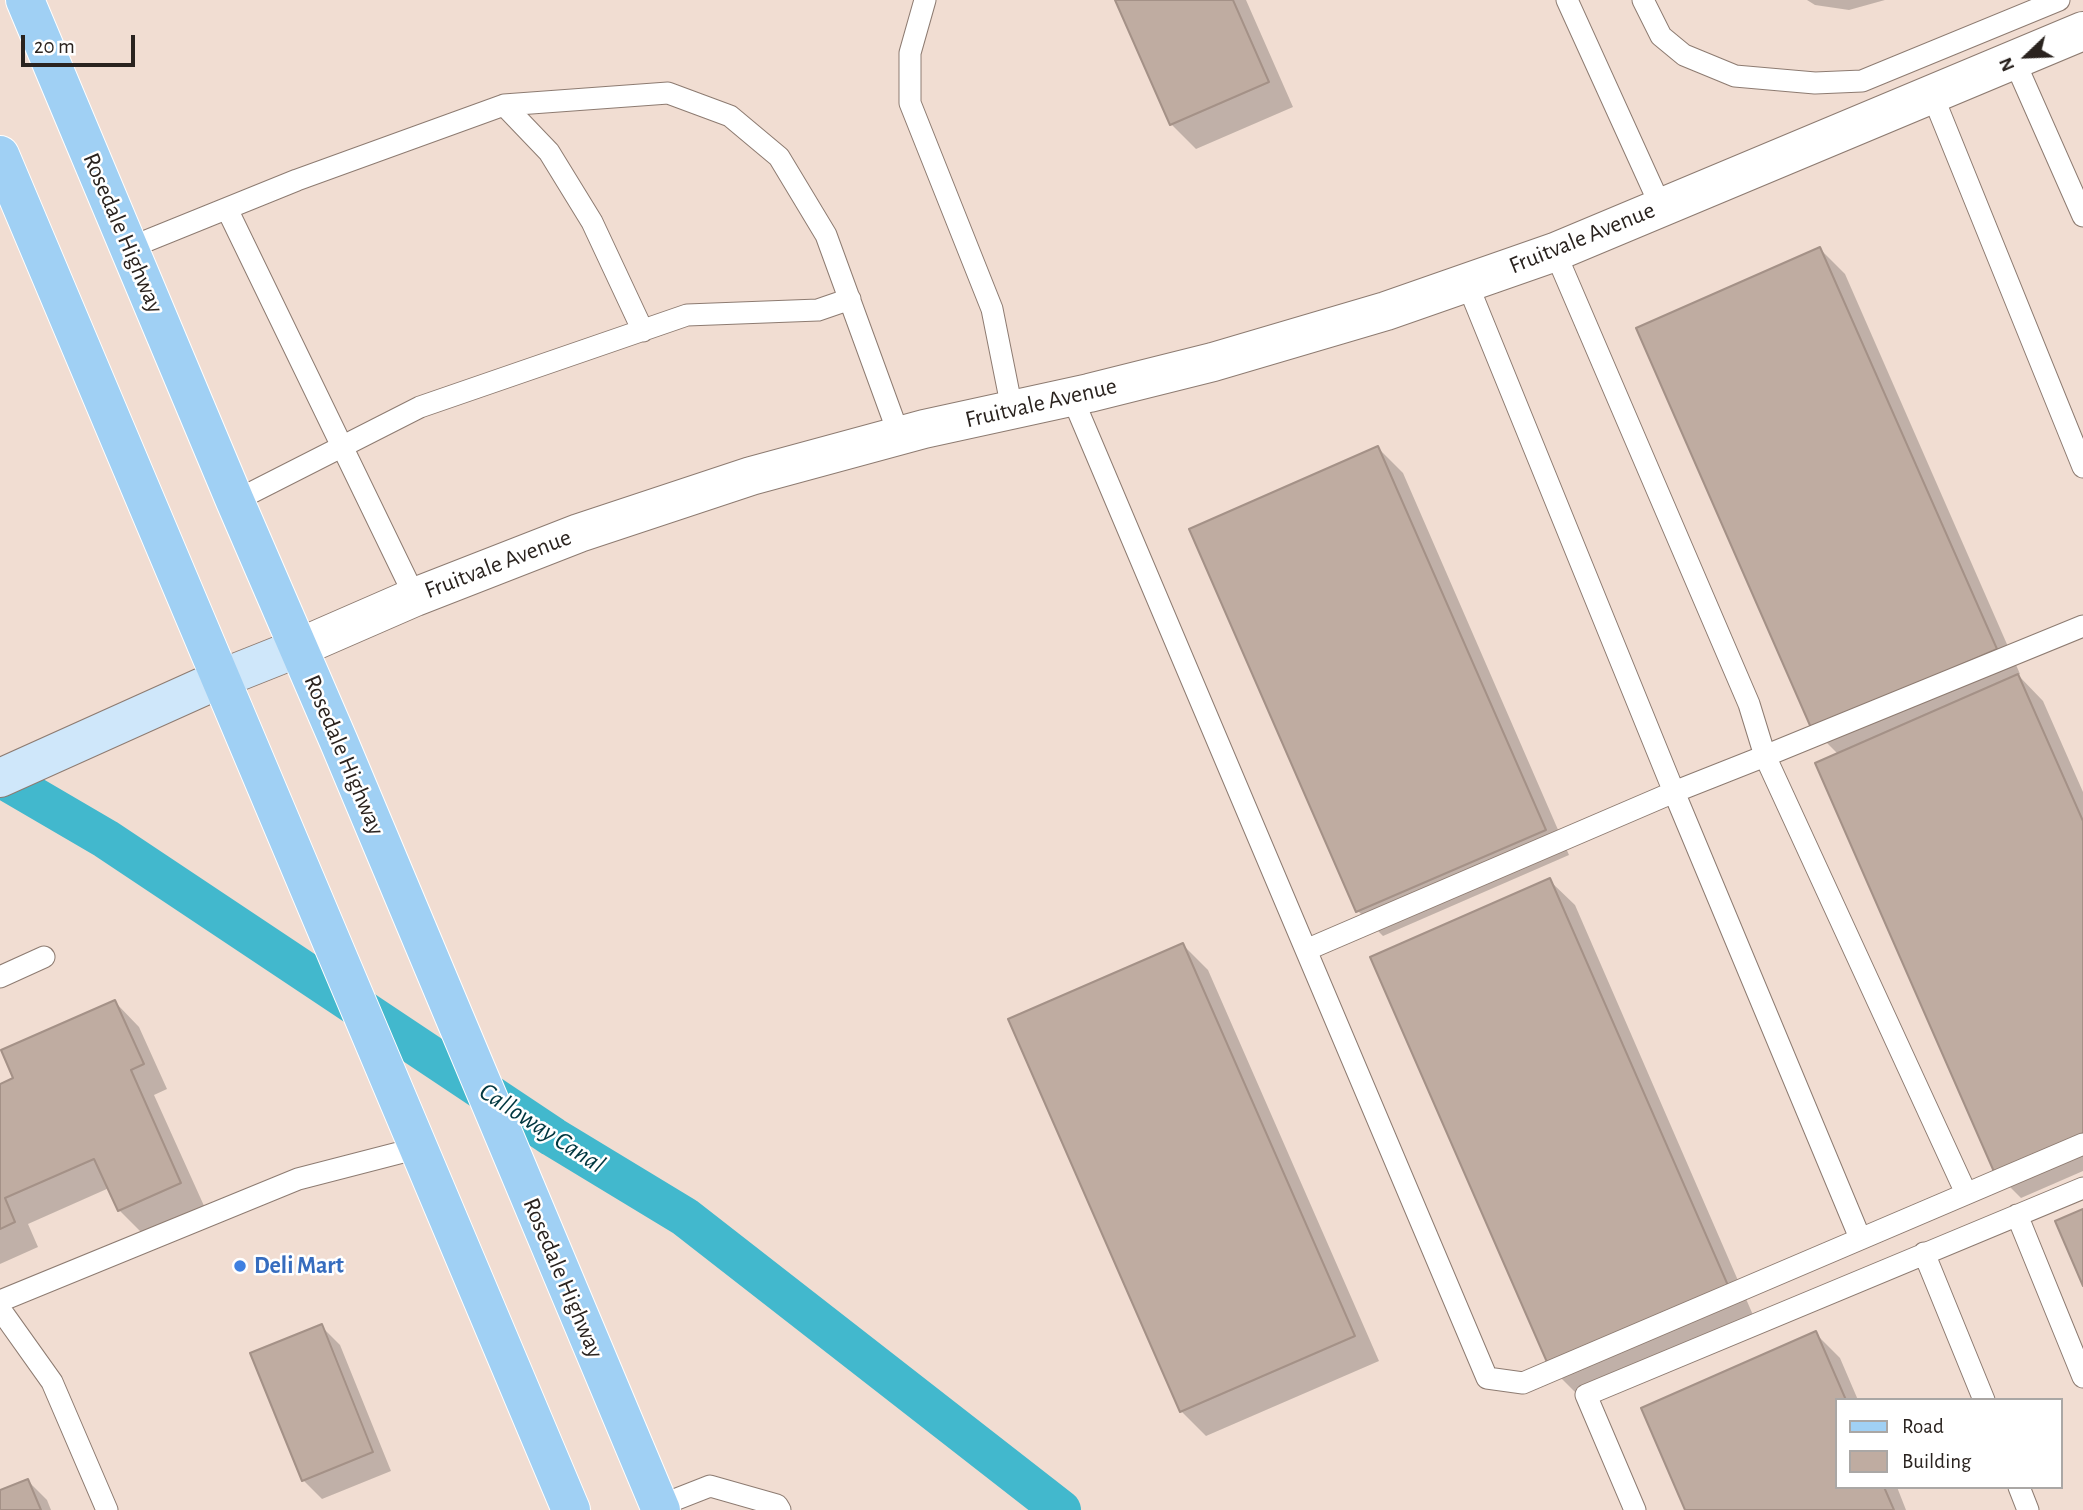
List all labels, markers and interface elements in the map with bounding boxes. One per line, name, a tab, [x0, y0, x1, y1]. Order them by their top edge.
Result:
scale bar	[24, 21, 138, 65]
north arrow	[1992, 21, 2062, 91]
text: 20 m	[34, 36, 75, 57]
text: N	[1996, 55, 2019, 74]
street label: Rosedale Highway	[76, 148, 170, 318]
street label: Fruitvale Avenue	[1505, 196, 1659, 280]
street label: Fruitvale Avenue	[962, 372, 1120, 434]
street label: Fruitvale Avenue	[421, 523, 575, 605]
street label: Rosedale Highway	[297, 670, 391, 840]
water label: Calloway Canal	[473, 1076, 611, 1180]
street label: Rosedale Highway	[516, 1193, 610, 1363]
place label: Deli Mart	[254, 1252, 344, 1280]
marker: Deli Mart	[232, 1258, 248, 1274]
legend	[1834, 1398, 2062, 1489]
text: Road	[1902, 1416, 1944, 1437]
text: Building	[1902, 1451, 1971, 1472]

